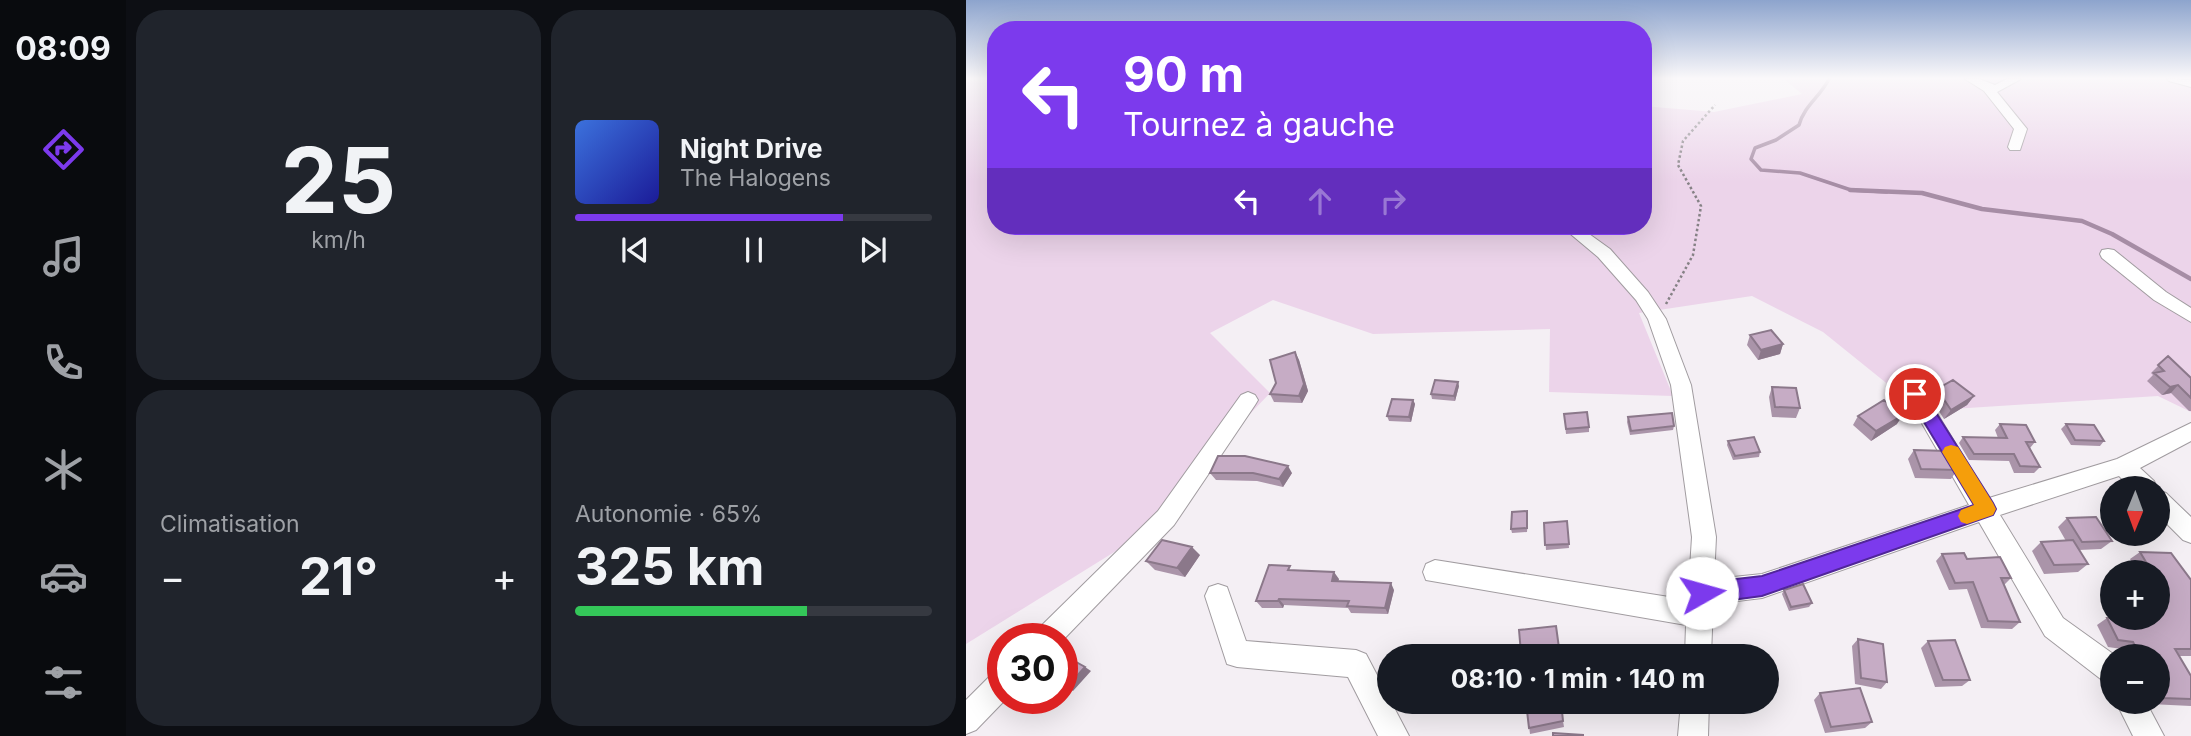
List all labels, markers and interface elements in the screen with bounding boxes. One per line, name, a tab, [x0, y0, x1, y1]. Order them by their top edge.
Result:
text: 08:09	[15, 29, 111, 68]
text: 90 m	[1123, 45, 1244, 104]
icon: left	[1008, 49, 1099, 140]
text: Tournez à gauche	[1123, 105, 1395, 144]
icon: directions	[39, 125, 88, 174]
text: 25	[281, 125, 396, 235]
text: Night Drive	[680, 133, 822, 164]
text: The Halogens	[680, 164, 831, 192]
icon: left	[1228, 182, 1266, 220]
icon: ahead	[1301, 182, 1339, 220]
icon: right	[1374, 182, 1412, 220]
text: km/h	[311, 226, 366, 254]
icon: previous	[616, 231, 654, 269]
icon: pause	[735, 231, 773, 269]
icon: next	[854, 231, 892, 269]
icon: music	[39, 232, 88, 281]
icon: phone	[39, 338, 88, 387]
pin	[1885, 364, 1945, 424]
icon: arrive	[1896, 375, 1934, 413]
icon: climate	[39, 445, 88, 494]
north arrow	[2100, 476, 2170, 546]
map controls	[2100, 476, 2170, 714]
text: Autonomie · 65%	[575, 500, 762, 528]
text: Climatisation	[160, 510, 300, 538]
text: 325 km	[575, 535, 765, 598]
text: 21°	[299, 545, 378, 608]
icon: car	[39, 552, 88, 601]
text: −	[160, 554, 185, 600]
text: +	[492, 554, 517, 600]
position arrow	[1665, 556, 1739, 630]
button: +	[2100, 560, 2170, 630]
speed limit sign: 30	[987, 623, 1078, 714]
button: −	[2100, 644, 2170, 714]
icon: filters	[39, 658, 88, 707]
text: 08:10 · 1 min · 140 m	[1451, 663, 1705, 694]

